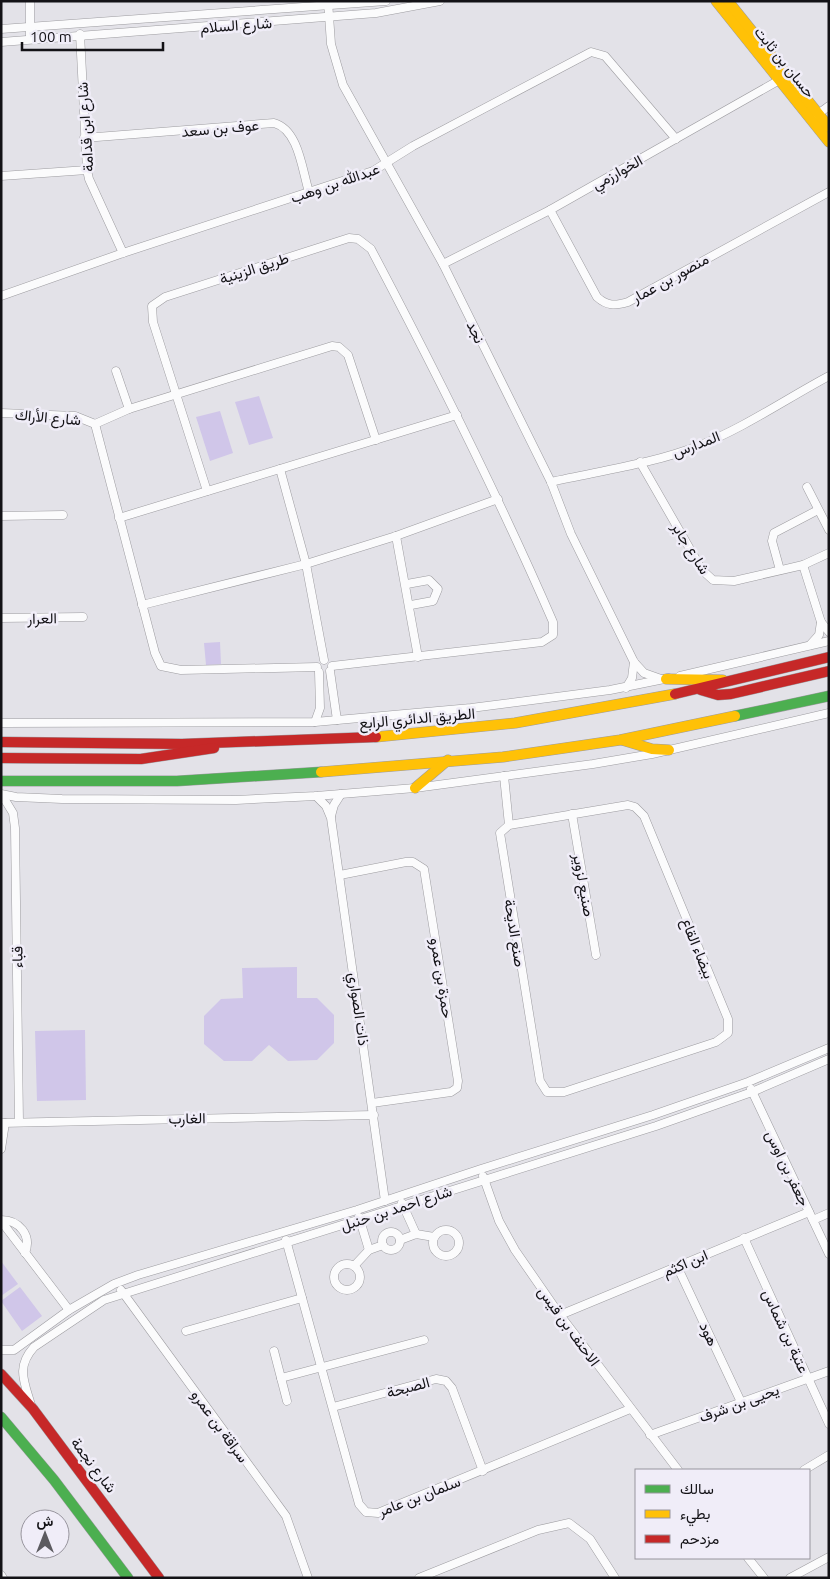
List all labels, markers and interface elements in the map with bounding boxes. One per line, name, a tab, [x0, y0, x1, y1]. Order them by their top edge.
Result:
street label: شارع السلام	[199, 14, 273, 39]
scale bar	[22, 20, 164, 52]
street label: حسان بن ثابت	[750, 23, 819, 102]
text: 100 m	[30, 28, 72, 45]
street label: شارع ابن قدامة	[73, 81, 100, 172]
street label: عوف بن سعد	[180, 116, 260, 142]
street label: الخوارزمي	[589, 151, 648, 197]
street label: عبدالله بن وهب	[288, 160, 383, 208]
street label: طريق الزينية	[217, 249, 292, 289]
street label: منصور بن عمار	[628, 250, 712, 308]
street label: نجد	[463, 318, 489, 346]
street label: شارع الأراك	[14, 406, 82, 431]
street label: المدارس	[670, 427, 723, 463]
street label: شارع جابر	[665, 518, 714, 579]
street label: العرار	[26, 609, 57, 628]
street label: الطريق الدائري الرابع	[358, 704, 476, 737]
street label: صنيع لزوير	[567, 851, 598, 918]
street label: صنع الديحة	[498, 898, 529, 969]
street label: بيضاء القاع	[675, 915, 718, 982]
street label: حمزة بن عمرو	[425, 937, 457, 1020]
street label: قباء	[8, 946, 27, 968]
street label: ذات الصواري	[340, 971, 373, 1047]
street label: الغارب	[168, 1109, 206, 1128]
street label: جعفر بن اوس	[761, 1127, 814, 1209]
street label: شارع احمد بن حنبل	[338, 1182, 455, 1237]
street label: ابن اكثم	[660, 1246, 711, 1282]
street label: الاحنف بن قيس	[533, 1283, 604, 1370]
street label: عتبة بن شماس	[757, 1286, 813, 1377]
street label: هود	[695, 1319, 722, 1349]
street label: الصبحة	[385, 1373, 432, 1402]
street label: يحيى بن شرف	[697, 1381, 782, 1427]
street label: سراقة بن عمرو	[186, 1386, 252, 1467]
street label: شارع نجمة	[65, 1434, 120, 1498]
legend	[635, 1469, 810, 1559]
street label: سلمان بن عامر	[374, 1472, 463, 1522]
text: سالك	[680, 1480, 714, 1497]
text: بطيء	[680, 1505, 710, 1527]
north arrow	[20, 1509, 70, 1559]
text: ش	[37, 1513, 54, 1530]
text: مزدحم	[680, 1530, 719, 1549]

